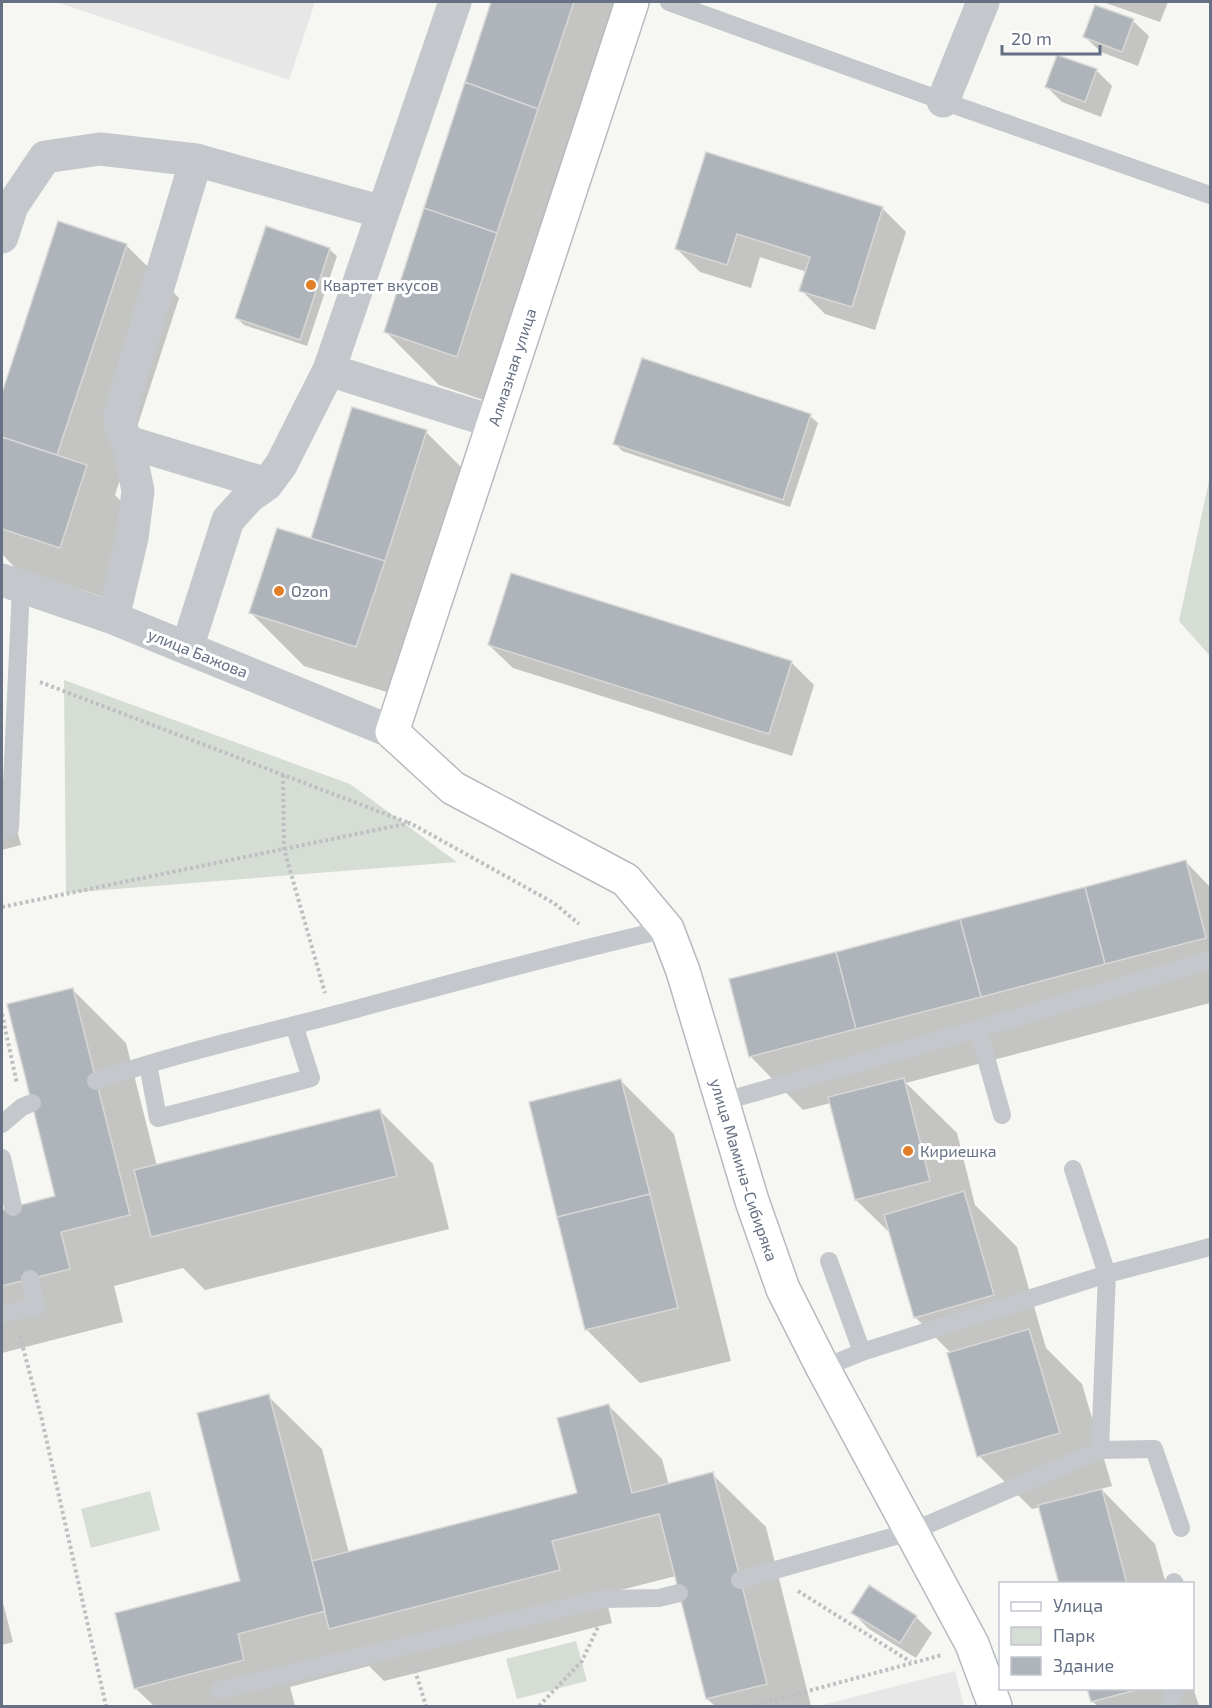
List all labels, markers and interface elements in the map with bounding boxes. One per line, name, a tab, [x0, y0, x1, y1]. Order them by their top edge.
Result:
scale bar	[1002, 18, 1100, 56]
text: 20 m	[1011, 27, 1052, 49]
place label: Квартет вкусов	[323, 275, 439, 295]
marker: Квартет вкусов	[304, 278, 318, 292]
street label: Алмазная улица	[484, 306, 540, 428]
place label: Ozon	[291, 581, 328, 600]
marker: Ozon	[272, 584, 286, 598]
street label: улица Бажова	[145, 624, 251, 682]
street label: улица Мамина-Сибиряка	[706, 1076, 782, 1264]
place label: Кириешка	[920, 1141, 997, 1160]
marker: Кириешка	[901, 1144, 915, 1158]
legend	[999, 1582, 1194, 1690]
text: Улица	[1053, 1594, 1103, 1616]
text: Парк	[1053, 1624, 1095, 1646]
text: Здание	[1053, 1654, 1114, 1676]

